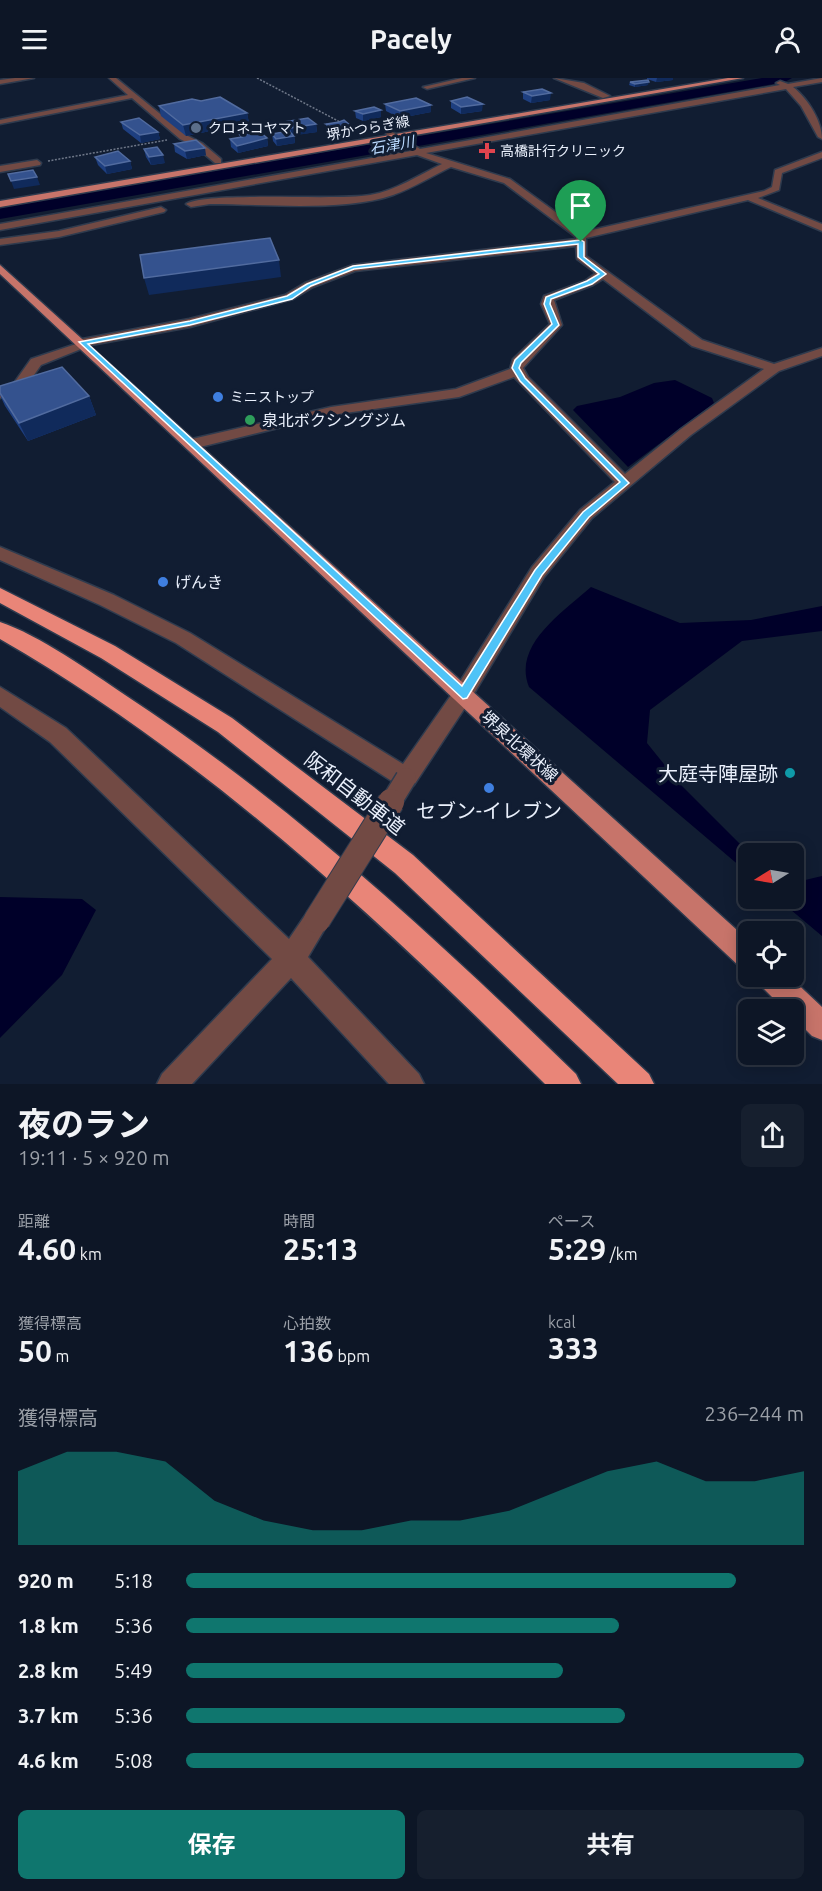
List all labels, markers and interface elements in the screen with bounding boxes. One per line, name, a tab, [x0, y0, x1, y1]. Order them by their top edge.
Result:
icon: menu	[18, 23, 51, 56]
icon: person	[771, 23, 804, 56]
text: Pacely	[370, 24, 452, 54]
street label: 堺かつらぎ線	[325, 113, 411, 143]
place label: クロネコヤマト	[208, 120, 306, 136]
marker: クロネコヤマト	[189, 121, 203, 135]
water label: 石津川	[368, 132, 418, 157]
marker: 高橋計行クリニック	[478, 142, 496, 160]
place label: 高橋計行クリニック	[500, 143, 626, 159]
pin	[555, 180, 606, 242]
icon: arrive	[564, 189, 597, 222]
place label: ミニストップ	[230, 389, 314, 405]
marker: ミニストップ	[211, 390, 225, 404]
place label: 泉北ボクシングジム	[262, 411, 406, 429]
marker: 泉北ボクシングジム	[243, 413, 257, 427]
place label: げんき	[175, 573, 223, 591]
marker: げんき	[156, 575, 170, 589]
street label: 堺泉北環状線	[478, 707, 562, 785]
street label: 阪和自動車道	[301, 747, 409, 839]
place label: 大庭寺陣屋跡	[658, 762, 778, 785]
marker: 大庭寺陣屋跡	[783, 766, 797, 780]
marker: セブン-イレブン	[482, 781, 496, 795]
place label: セブン-イレブン	[416, 799, 562, 822]
north arrow	[738, 843, 804, 909]
map controls	[738, 843, 804, 1065]
button: locate	[738, 921, 804, 987]
button: layers	[738, 999, 804, 1065]
button: share	[741, 1104, 804, 1167]
text: 夜のラン	[18, 1105, 150, 1142]
text: 19:11 · 5 × 920 m	[18, 1146, 170, 1169]
text: 距離	[18, 1212, 50, 1230]
text: 時間	[283, 1212, 315, 1230]
text: ペース	[548, 1212, 595, 1230]
text: 4.60	[18, 1232, 76, 1266]
text: 25:13	[283, 1232, 358, 1266]
text: 5:29	[548, 1232, 606, 1266]
text: km	[76, 1245, 102, 1263]
text: /km	[606, 1245, 638, 1263]
text: kcal	[548, 1313, 576, 1331]
text: 獲得標高	[18, 1314, 82, 1332]
text: 心拍数	[283, 1314, 331, 1332]
text: 333	[548, 1331, 599, 1365]
text: 50	[18, 1334, 52, 1368]
text: 136	[283, 1334, 334, 1368]
text: m	[52, 1347, 69, 1365]
text: bpm	[334, 1347, 370, 1365]
text: 236–244 m	[705, 1402, 804, 1425]
text: 獲得標高	[18, 1406, 98, 1429]
text: 920 m	[18, 1569, 74, 1592]
text: 5:18	[114, 1569, 153, 1592]
text: 1.8 km	[18, 1614, 79, 1637]
text: 5:36	[114, 1614, 153, 1637]
text: 2.8 km	[18, 1659, 79, 1682]
text: 5:49	[114, 1659, 153, 1682]
text: 3.7 km	[18, 1704, 79, 1727]
text: 5:36	[114, 1704, 153, 1727]
text: 4.6 km	[18, 1749, 79, 1772]
text: 5:08	[114, 1749, 153, 1772]
button: 保存	[18, 1810, 405, 1879]
button: 共有	[417, 1810, 804, 1879]

